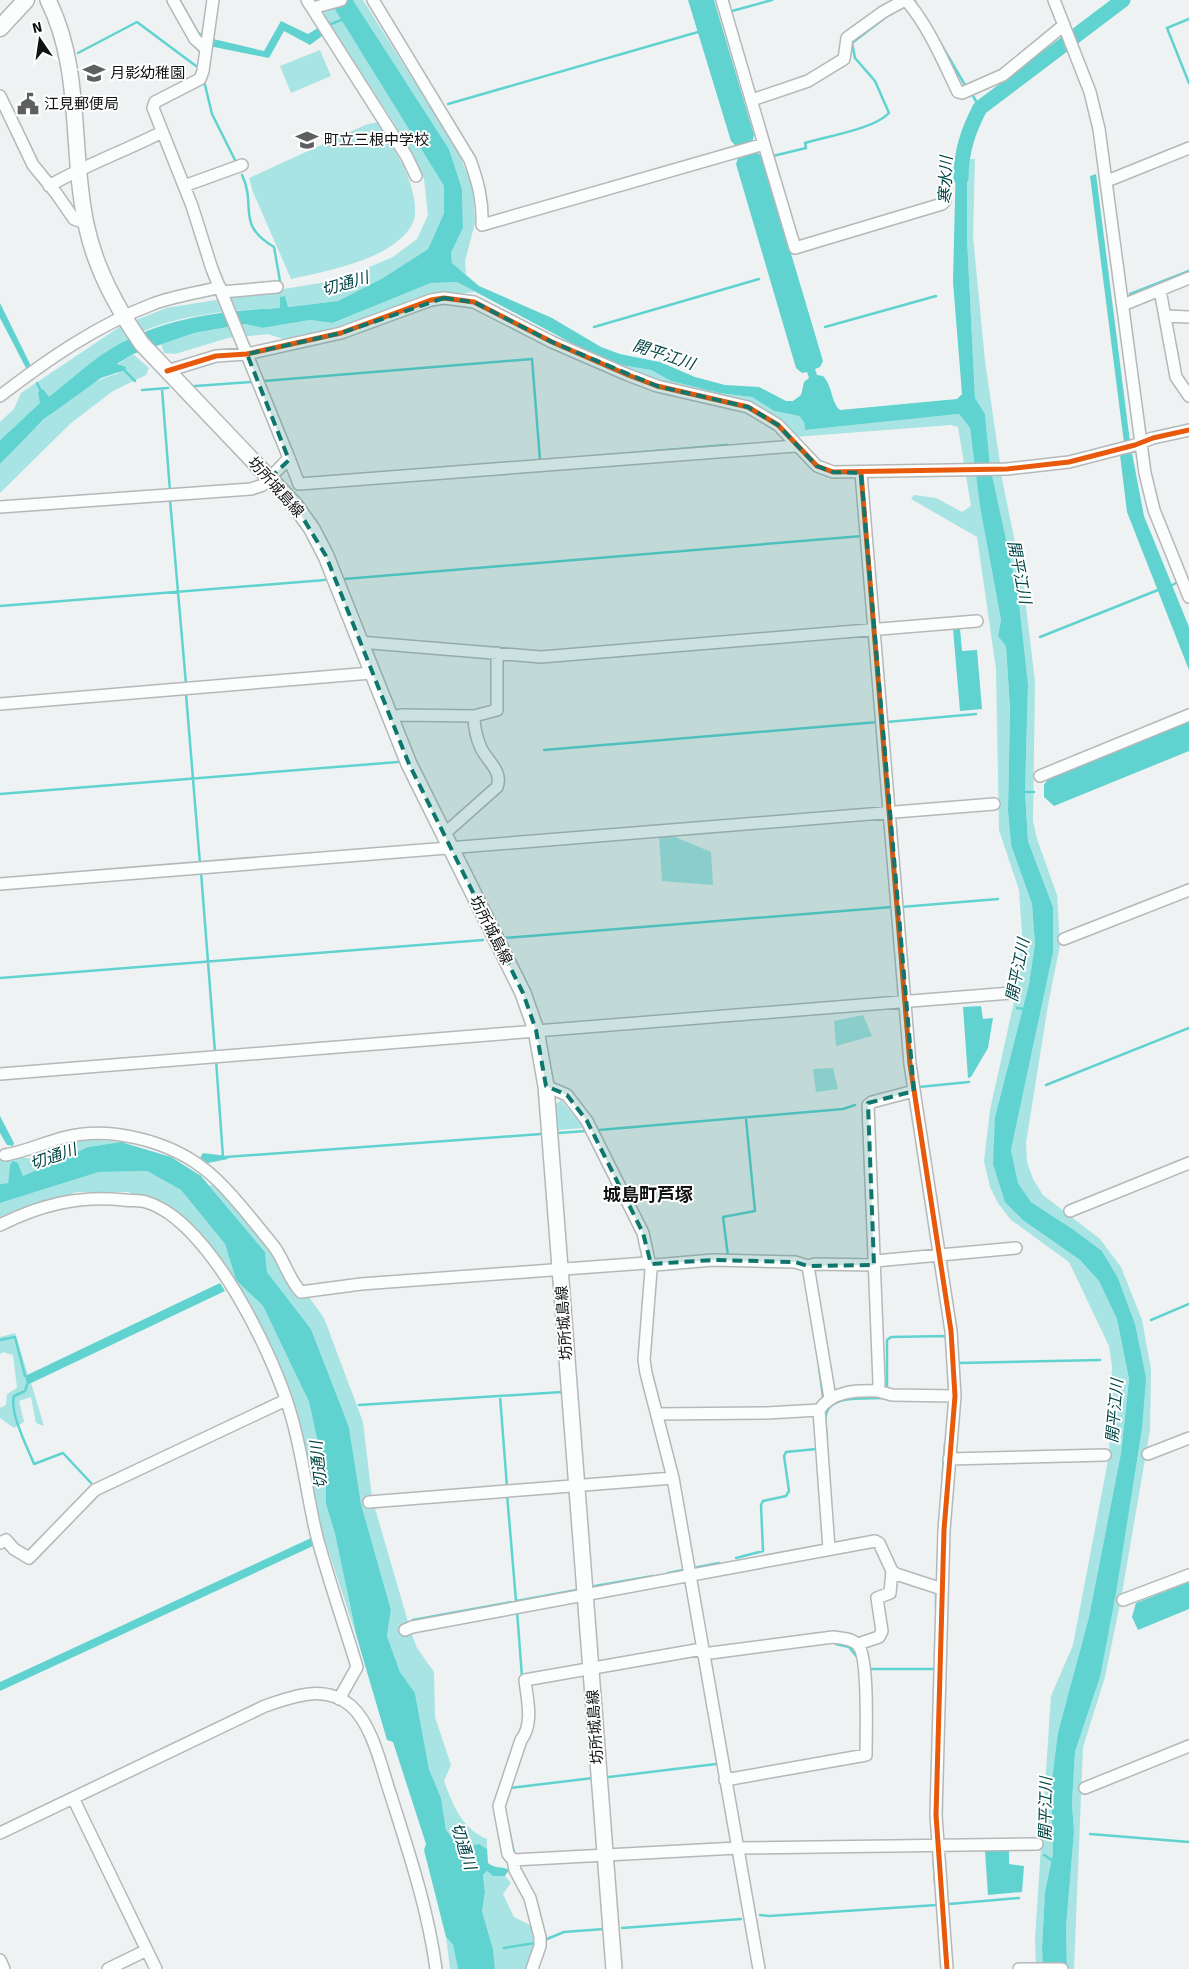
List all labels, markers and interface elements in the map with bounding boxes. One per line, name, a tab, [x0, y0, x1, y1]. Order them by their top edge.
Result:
north arrow	[15, 15, 65, 65]
text: N	[31, 18, 44, 37]
school or university icon: 月影幼稚園	[81, 60, 107, 86]
place label: 月影幼稚園	[110, 64, 185, 82]
public building icon: 江見郵便局	[15, 91, 41, 117]
place label: 江見郵便局	[44, 95, 119, 113]
school or university icon: 町立三根中学校	[294, 127, 320, 153]
place label: 町立三根中学校	[324, 131, 429, 149]
water label: 寒水川	[935, 154, 957, 204]
water label: 切通川	[319, 267, 373, 300]
water label: 開平江川	[630, 336, 699, 375]
street label: 坊所城島線	[244, 453, 308, 521]
water label: 開平江川	[1003, 539, 1035, 607]
street label: 坊所城島線	[466, 892, 516, 968]
water label: 開平江川	[1002, 935, 1034, 1004]
water label: 切通川	[27, 1139, 81, 1174]
district label: 城島町芦塚	[603, 1184, 693, 1206]
street label: 坊所城島線	[552, 1285, 576, 1361]
water label: 開平江川	[1102, 1376, 1128, 1444]
water label: 切通川	[306, 1438, 331, 1490]
street label: 坊所城島線	[583, 1689, 607, 1765]
water label: 開平江川	[1035, 1775, 1057, 1841]
water label: 切通川	[446, 1820, 481, 1874]

